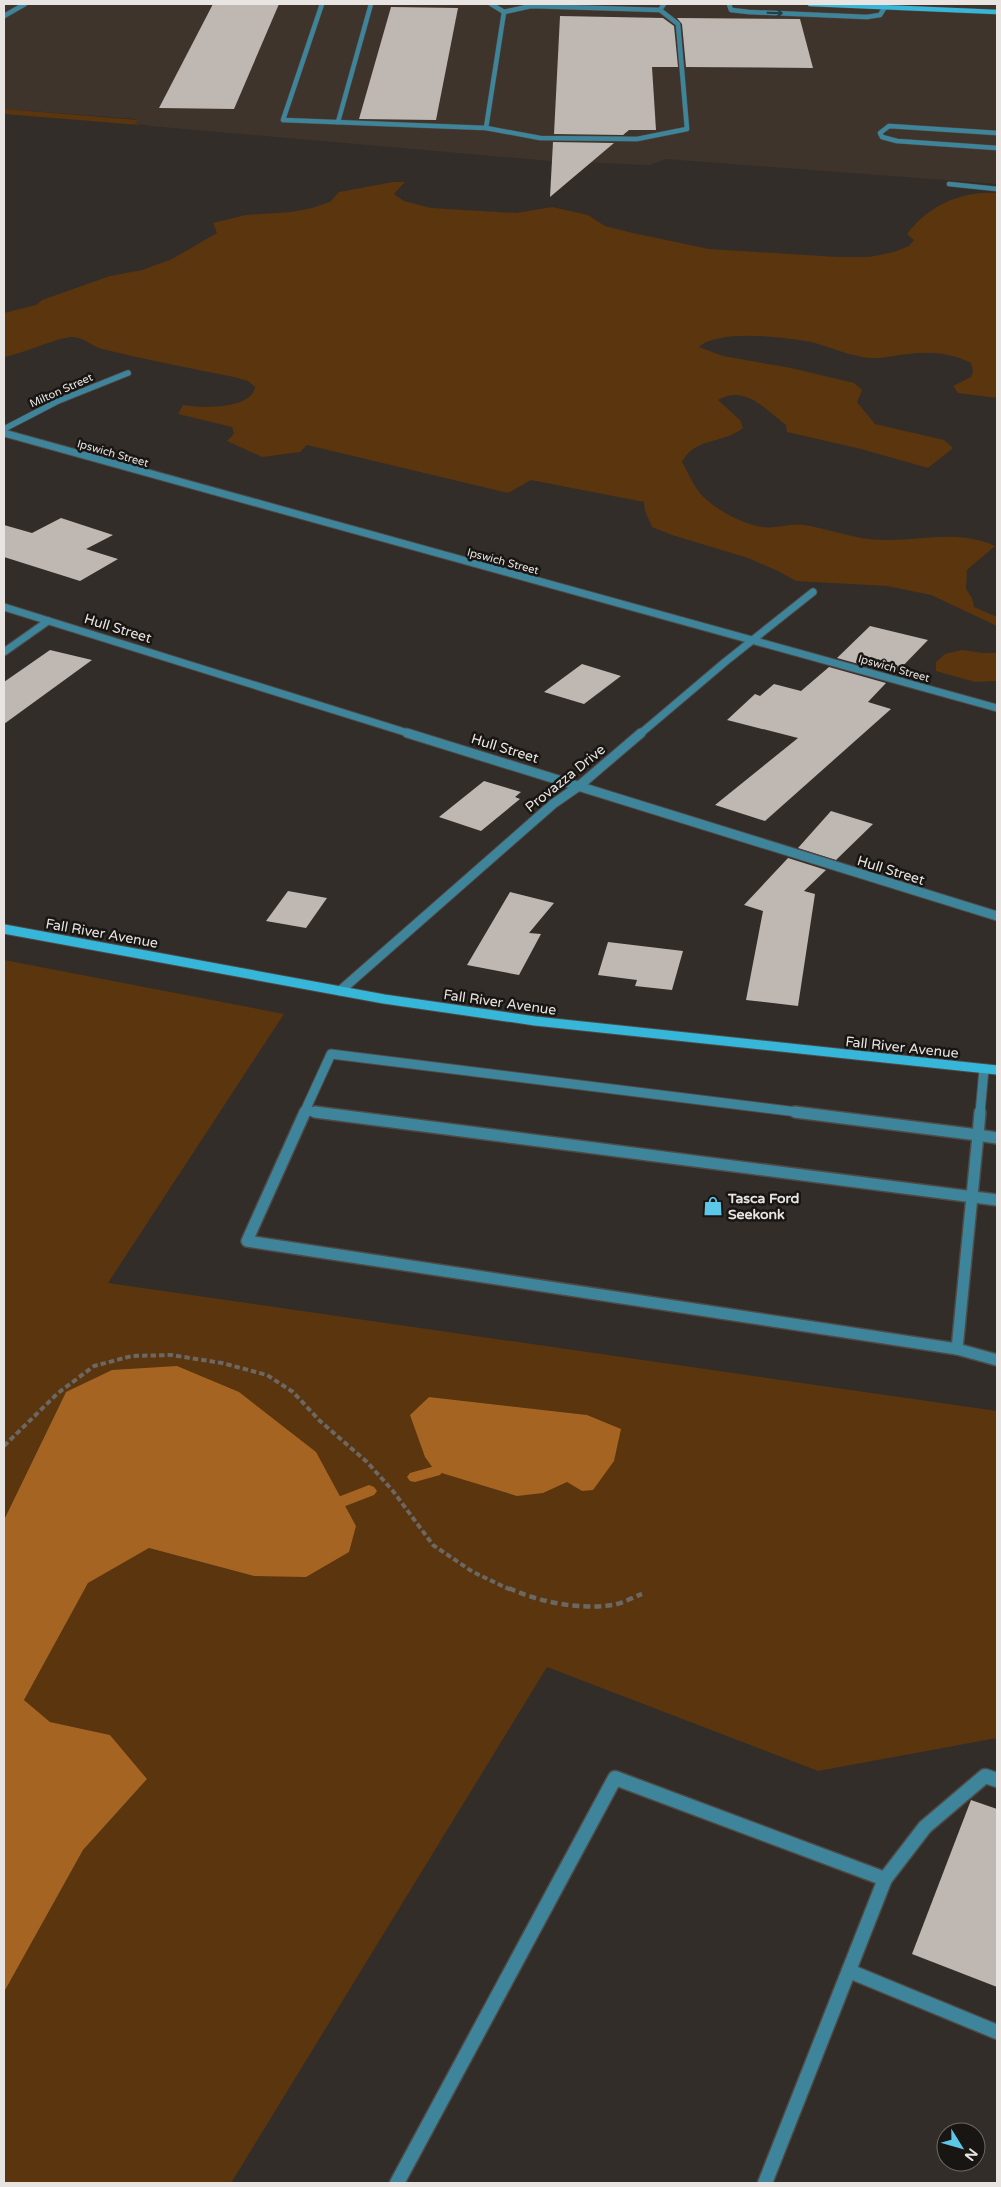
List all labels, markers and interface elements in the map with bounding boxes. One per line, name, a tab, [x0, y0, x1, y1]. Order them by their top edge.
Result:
one-way arrow	[767, 9, 783, 18]
street label: Milton Street	[28, 371, 95, 410]
street label: Ipswich Street	[76, 437, 150, 470]
street label: Ipswich Street	[466, 546, 540, 577]
street label: Hull Street	[82, 610, 154, 647]
street label: Ipswich Street	[857, 652, 931, 685]
street label: Hull Street	[469, 730, 541, 767]
street label: Provazza Drive	[522, 741, 609, 816]
street label: Hull Street	[855, 852, 927, 889]
street label: Fall River Avenue	[44, 915, 159, 952]
street label: Fall River Avenue	[442, 986, 557, 1019]
street label: Fall River Avenue	[844, 1033, 959, 1062]
place label: Tasca Ford Seekonk	[727, 1190, 800, 1223]
shop icon: Tasca Ford Seekonk	[702, 1195, 724, 1217]
north arrow	[936, 2122, 986, 2172]
text: N	[961, 2145, 981, 2164]

